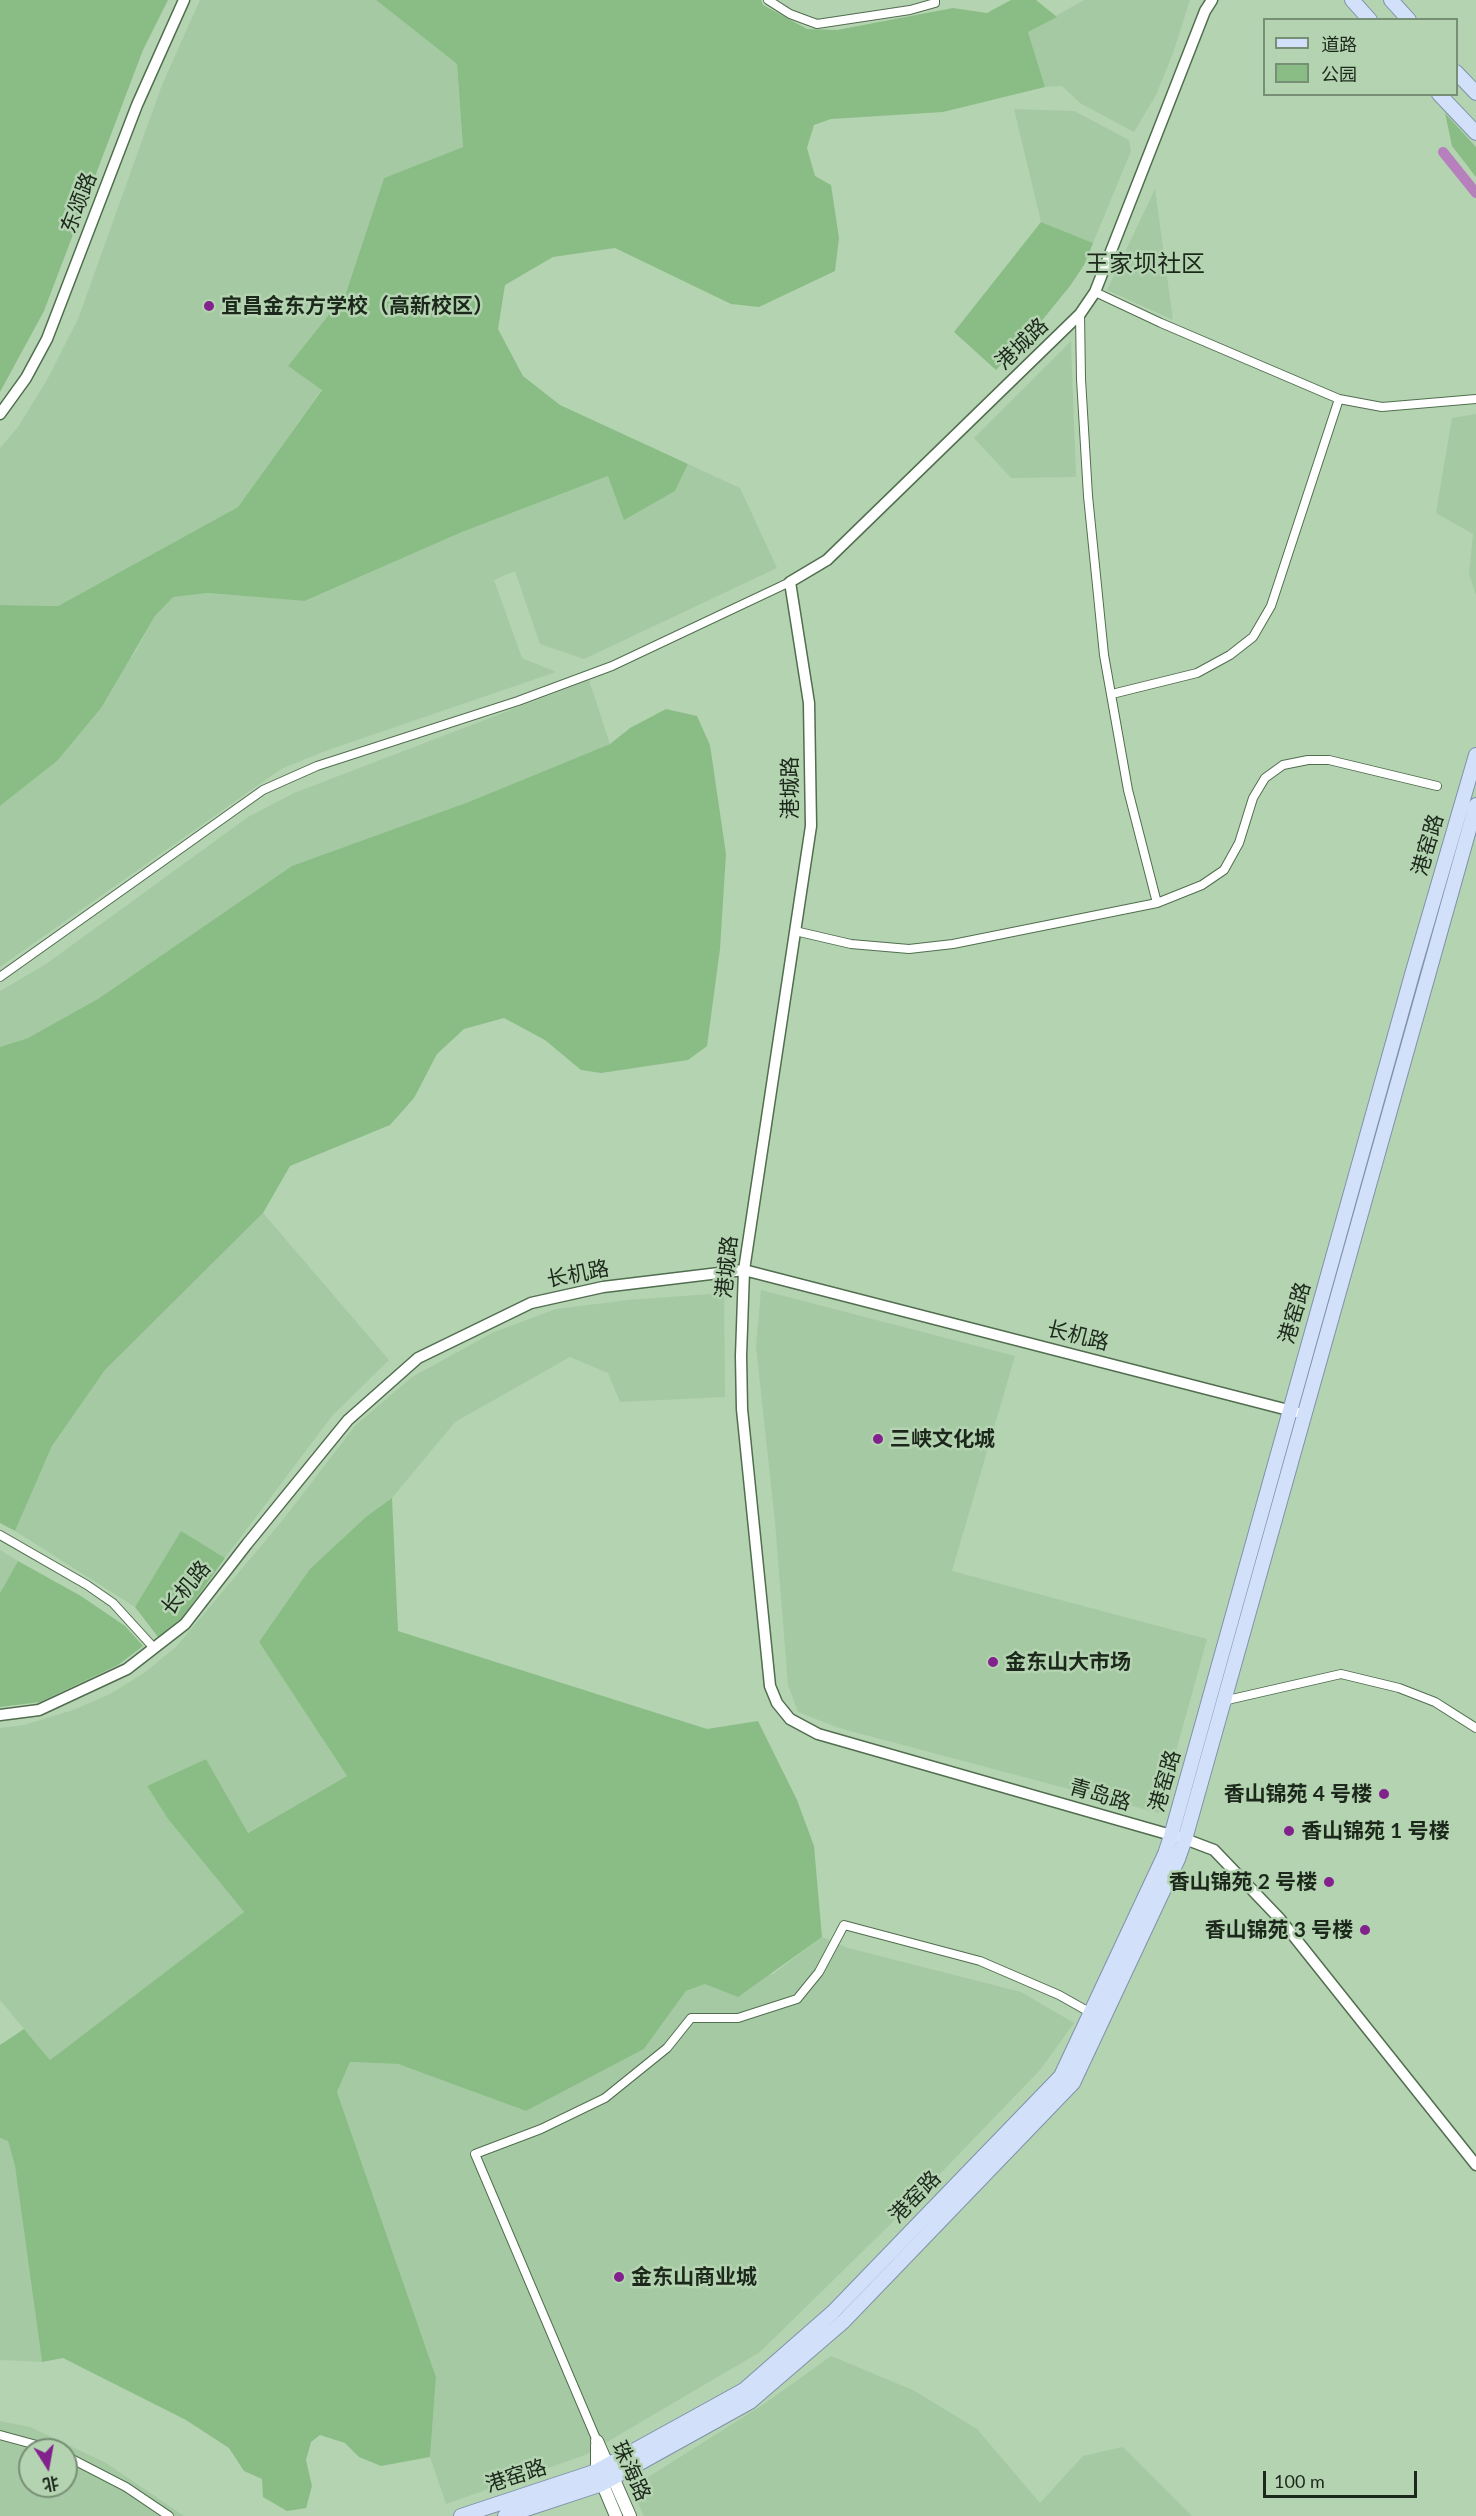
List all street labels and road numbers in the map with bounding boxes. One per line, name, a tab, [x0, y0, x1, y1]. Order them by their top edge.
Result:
street label: 东颂路	[56, 169, 102, 237]
street label: 港城路	[991, 313, 1053, 375]
street label: 港城路	[777, 757, 803, 819]
street label: 港窑路	[1407, 811, 1449, 879]
street label: 港城路	[711, 1234, 743, 1300]
street label: 长机路	[545, 1256, 611, 1292]
street label: 港窑路	[1274, 1279, 1316, 1347]
street label: 长机路	[1044, 1316, 1112, 1356]
street label: 长机路	[156, 1556, 216, 1620]
street label: 港窑路	[1144, 1747, 1186, 1815]
street label: 青岛路	[1066, 1774, 1134, 1816]
street label: 港窑路	[884, 2166, 946, 2228]
street label: 珠海路	[606, 2437, 656, 2505]
street label: 港窑路	[482, 2454, 550, 2498]

